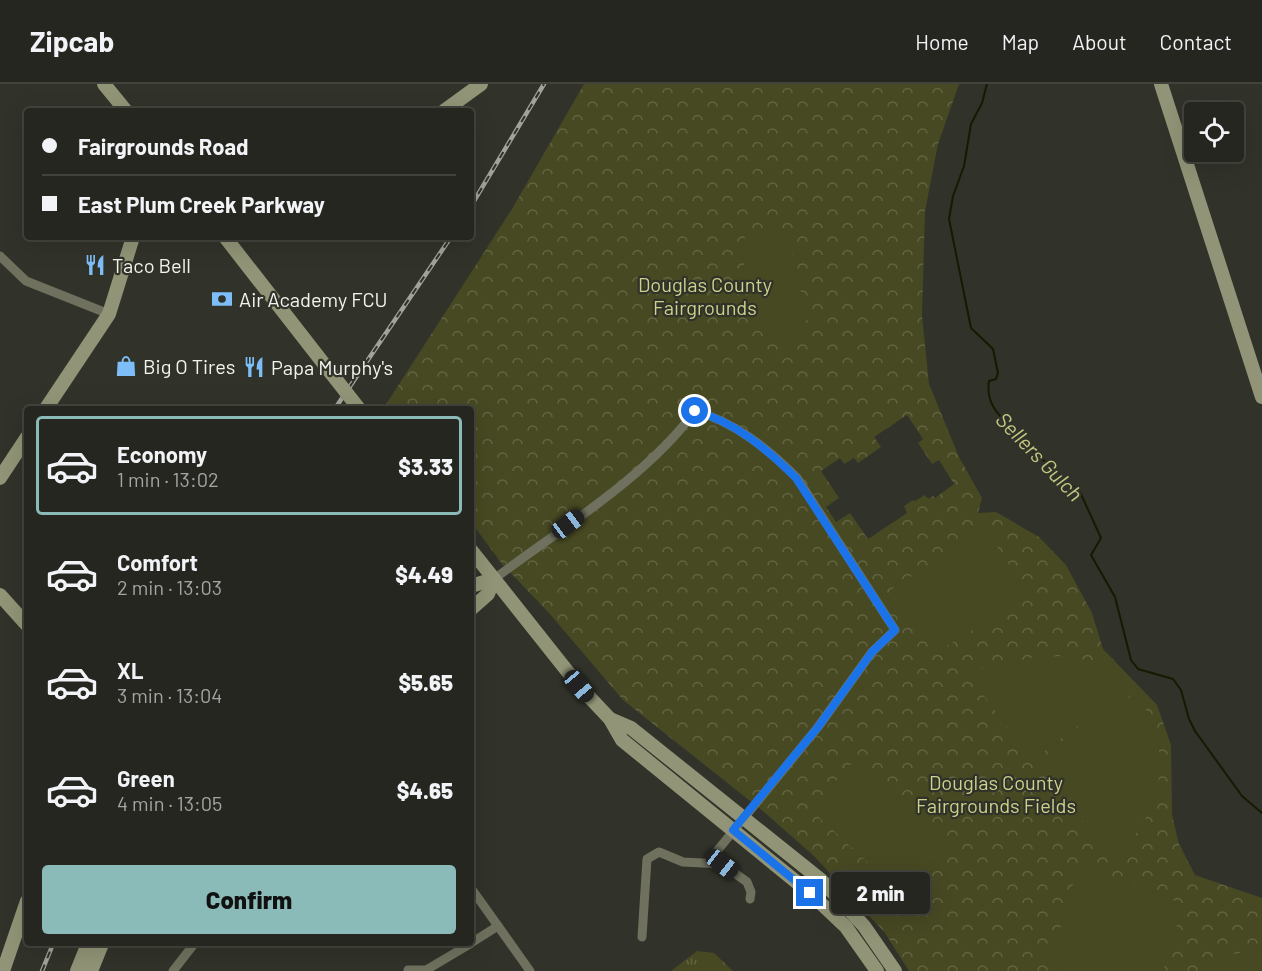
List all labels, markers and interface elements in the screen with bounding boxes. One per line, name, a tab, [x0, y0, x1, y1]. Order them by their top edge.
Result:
text: Zipcab	[30, 24, 114, 58]
text: Home	[915, 29, 969, 54]
text: Map	[1002, 29, 1039, 54]
text: About	[1072, 29, 1127, 54]
text: Contact	[1160, 29, 1232, 54]
map controls	[1184, 102, 1244, 162]
button: locate	[1184, 102, 1244, 162]
text: Fairgrounds Road	[78, 133, 249, 159]
text: East Plum Creek Parkway	[78, 191, 325, 217]
restaurant icon: Taco Bell	[83, 253, 107, 277]
place label: Taco Bell	[112, 253, 191, 277]
park label: Douglas County Fairgrounds	[638, 272, 772, 319]
bank icon: Air Academy FCU	[210, 287, 234, 311]
place label: Air Academy FCU	[239, 287, 388, 311]
shop icon: Big O Tires	[114, 354, 138, 378]
place label: Big O Tires	[143, 354, 235, 378]
restaurant icon: Papa Murphy's	[242, 355, 266, 379]
place label: Papa Murphy's	[271, 355, 393, 379]
route start	[681, 397, 708, 424]
water label: Sellers Gulch	[991, 406, 1089, 506]
icon: car	[45, 439, 99, 493]
text: Economy	[117, 441, 207, 467]
text: $3.33	[398, 453, 453, 479]
text: 1 min · 13:02	[117, 467, 219, 491]
car	[548, 506, 588, 542]
icon: car	[45, 547, 99, 601]
text: Comfort	[117, 549, 198, 575]
text: $4.49	[395, 561, 453, 587]
text: 2 min · 13:03	[117, 575, 222, 599]
icon: car	[45, 655, 99, 709]
text: XL	[117, 657, 143, 683]
car	[561, 666, 597, 706]
text: $5.65	[398, 669, 453, 695]
text: 3 min · 13:04	[117, 683, 222, 707]
icon: car	[45, 763, 99, 817]
text: Green	[117, 765, 175, 791]
park label: Douglas County Fairgrounds Fields	[916, 770, 1076, 817]
text: $4.65	[397, 777, 453, 803]
text: 4 min · 13:05	[117, 791, 222, 815]
car	[702, 846, 742, 882]
button: Confirm	[42, 865, 456, 934]
callout: 2 min	[831, 872, 930, 914]
route end	[796, 879, 823, 906]
text: 2 min	[856, 881, 905, 905]

